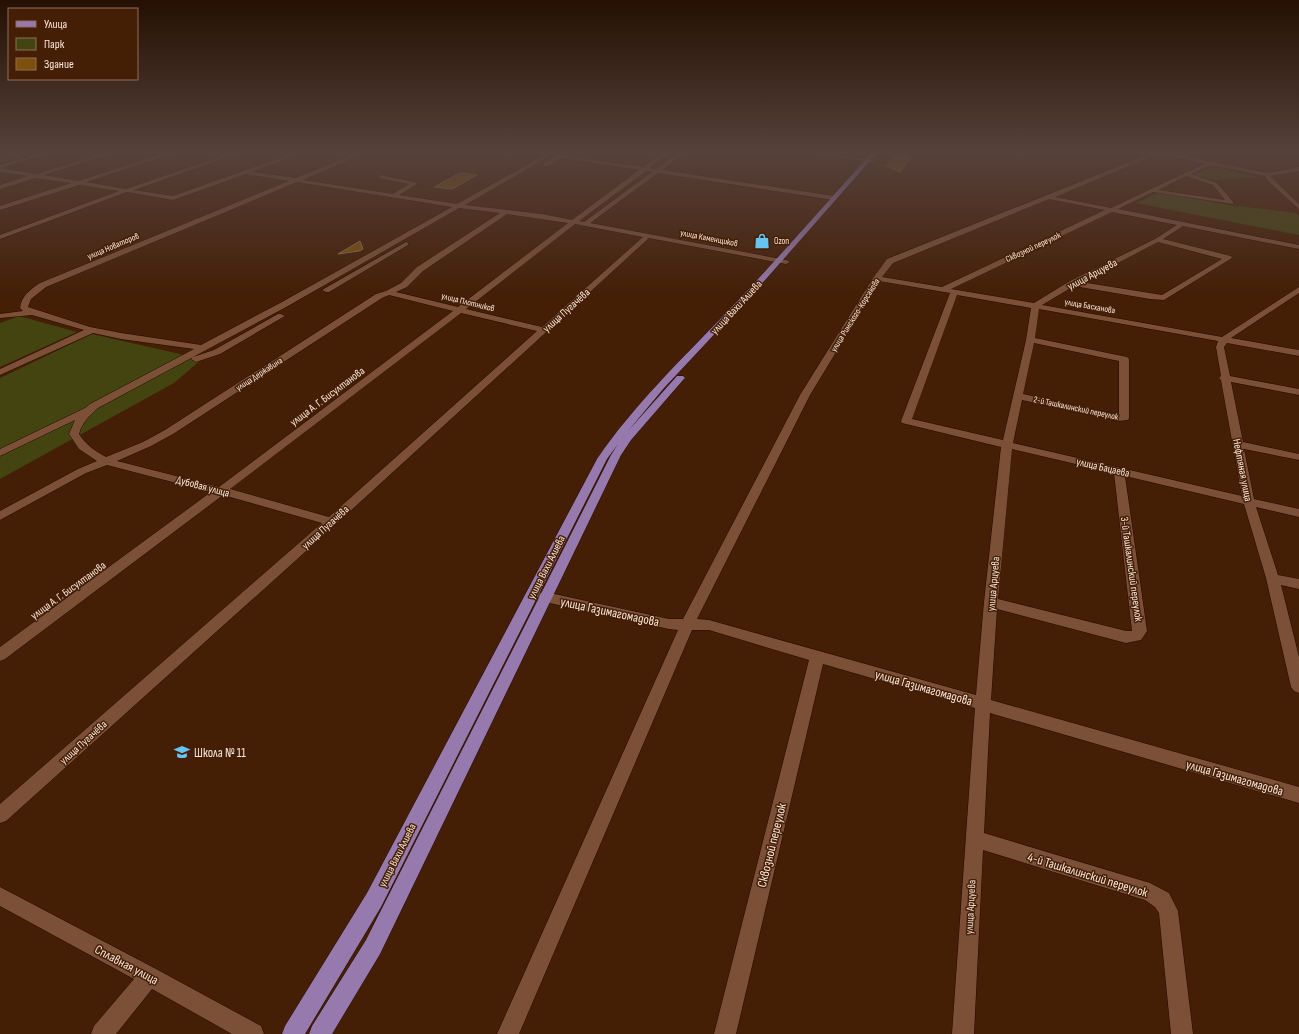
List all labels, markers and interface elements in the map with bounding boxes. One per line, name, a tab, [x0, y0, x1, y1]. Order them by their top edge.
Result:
legend	[8, 8, 138, 80]
text: Улица	[44, 17, 68, 32]
text: Парк	[44, 37, 65, 52]
text: Здание	[44, 57, 74, 72]
street label: улица Каменщиков	[679, 228, 739, 250]
street label: Сквозной переулок	[1004, 230, 1063, 265]
street label: улица Новаторов	[86, 231, 141, 262]
shop icon: Ozon	[753, 232, 771, 250]
place label: Ozon	[774, 236, 789, 247]
street label: улица Арцуева	[1065, 256, 1119, 293]
street label: улица Римского-Корсакова	[828, 276, 882, 354]
street label: улица Вахи Алиева	[708, 278, 765, 337]
street label: улица Пугачёва	[540, 286, 593, 335]
street label: улица Плотников	[440, 291, 496, 314]
street label: улица Басханова	[1064, 297, 1116, 316]
street label: улица Державина	[234, 355, 285, 394]
street label: улица А. Г. Бисултанова	[288, 364, 367, 429]
street label: 2-й Ташкалинский переулок	[1032, 394, 1120, 423]
street label: Нефтяная улица	[1230, 438, 1255, 503]
street label: улица Бацаева	[1075, 455, 1131, 480]
street label: Дубовая улица	[175, 473, 231, 500]
street label: улица Пугачёва	[299, 503, 352, 552]
street label: 3-й Ташкалинский переулок	[1118, 516, 1145, 623]
street label: улица Вахи Алиева	[525, 533, 568, 601]
street label: улица Арцуева	[985, 556, 1002, 612]
street label: улица А. Г. Бисултанова	[28, 559, 108, 622]
street label: улица Газимагомадова	[559, 594, 661, 630]
street label: улица Газимагомадова	[873, 666, 974, 710]
street label: улица Пугачёва	[57, 718, 110, 767]
school or university icon: Школа № 11	[173, 743, 191, 761]
place label: Школа № 11	[194, 745, 246, 761]
street label: улица Газимагомадова	[1184, 756, 1285, 800]
street label: Сквозной переулок	[754, 801, 790, 889]
street label: улица Вахи Алиева	[376, 821, 419, 889]
street label: 4-й Ташкалинский переулок	[1026, 849, 1150, 901]
street label: улица Арцуева	[963, 879, 978, 935]
street label: Сплавная улица	[92, 941, 161, 988]

